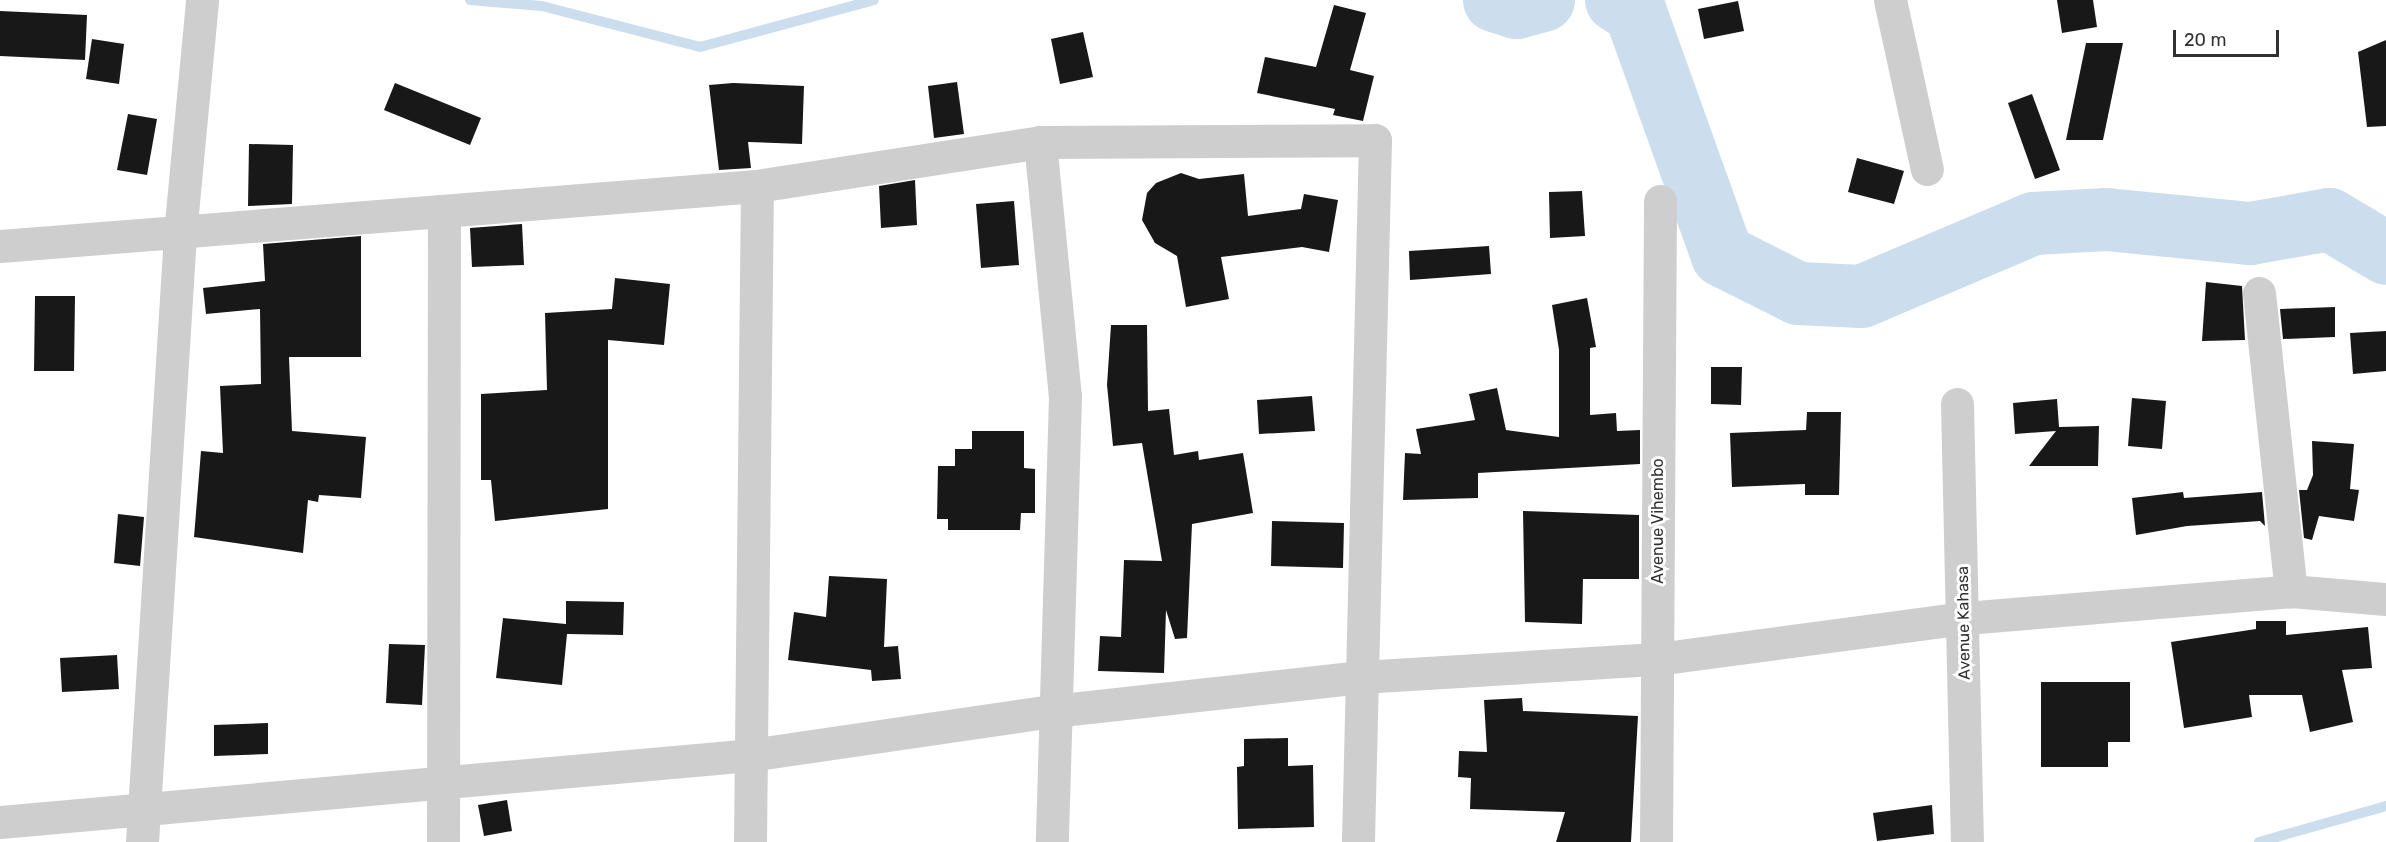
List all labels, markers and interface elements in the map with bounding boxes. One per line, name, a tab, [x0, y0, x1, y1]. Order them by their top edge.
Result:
scale bar	[2176, 18, 2282, 56]
text: 20 m	[2184, 29, 2226, 51]
street label: Avenue Vihembo	[1648, 458, 1668, 584]
street label: Avenue Kahasa	[1953, 566, 1975, 680]

